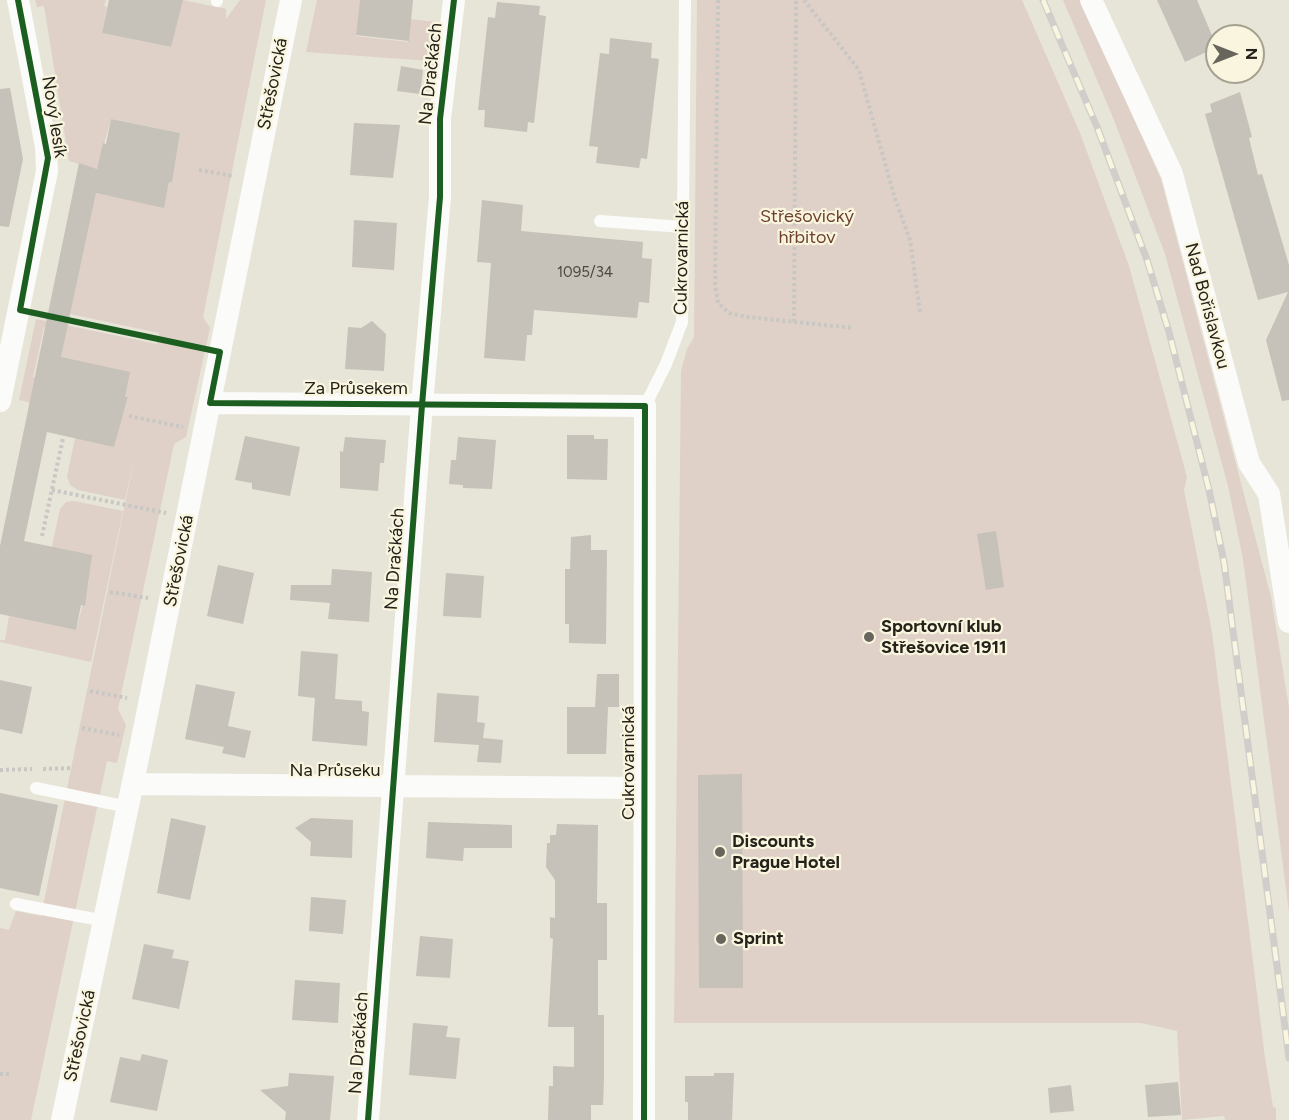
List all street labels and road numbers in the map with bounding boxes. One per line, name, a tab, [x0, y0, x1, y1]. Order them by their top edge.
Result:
street label: Na Dračkách	[415, 22, 447, 126]
street label: Střešovická	[253, 36, 293, 132]
street label: Nový lesík	[37, 75, 71, 159]
street label: Cukrovarnická	[670, 201, 694, 315]
street label: Nad Bořislavkou	[1180, 241, 1234, 371]
street label: Za Průsekem	[304, 378, 408, 400]
street label: Na Dračkách	[381, 507, 409, 611]
street label: Střešovická	[159, 513, 199, 609]
street label: Cukrovarnická	[618, 706, 640, 820]
street label: Na Průseku	[289, 760, 381, 782]
street label: Střešovická	[60, 988, 100, 1084]
street label: Na Dračkách	[345, 991, 373, 1095]

